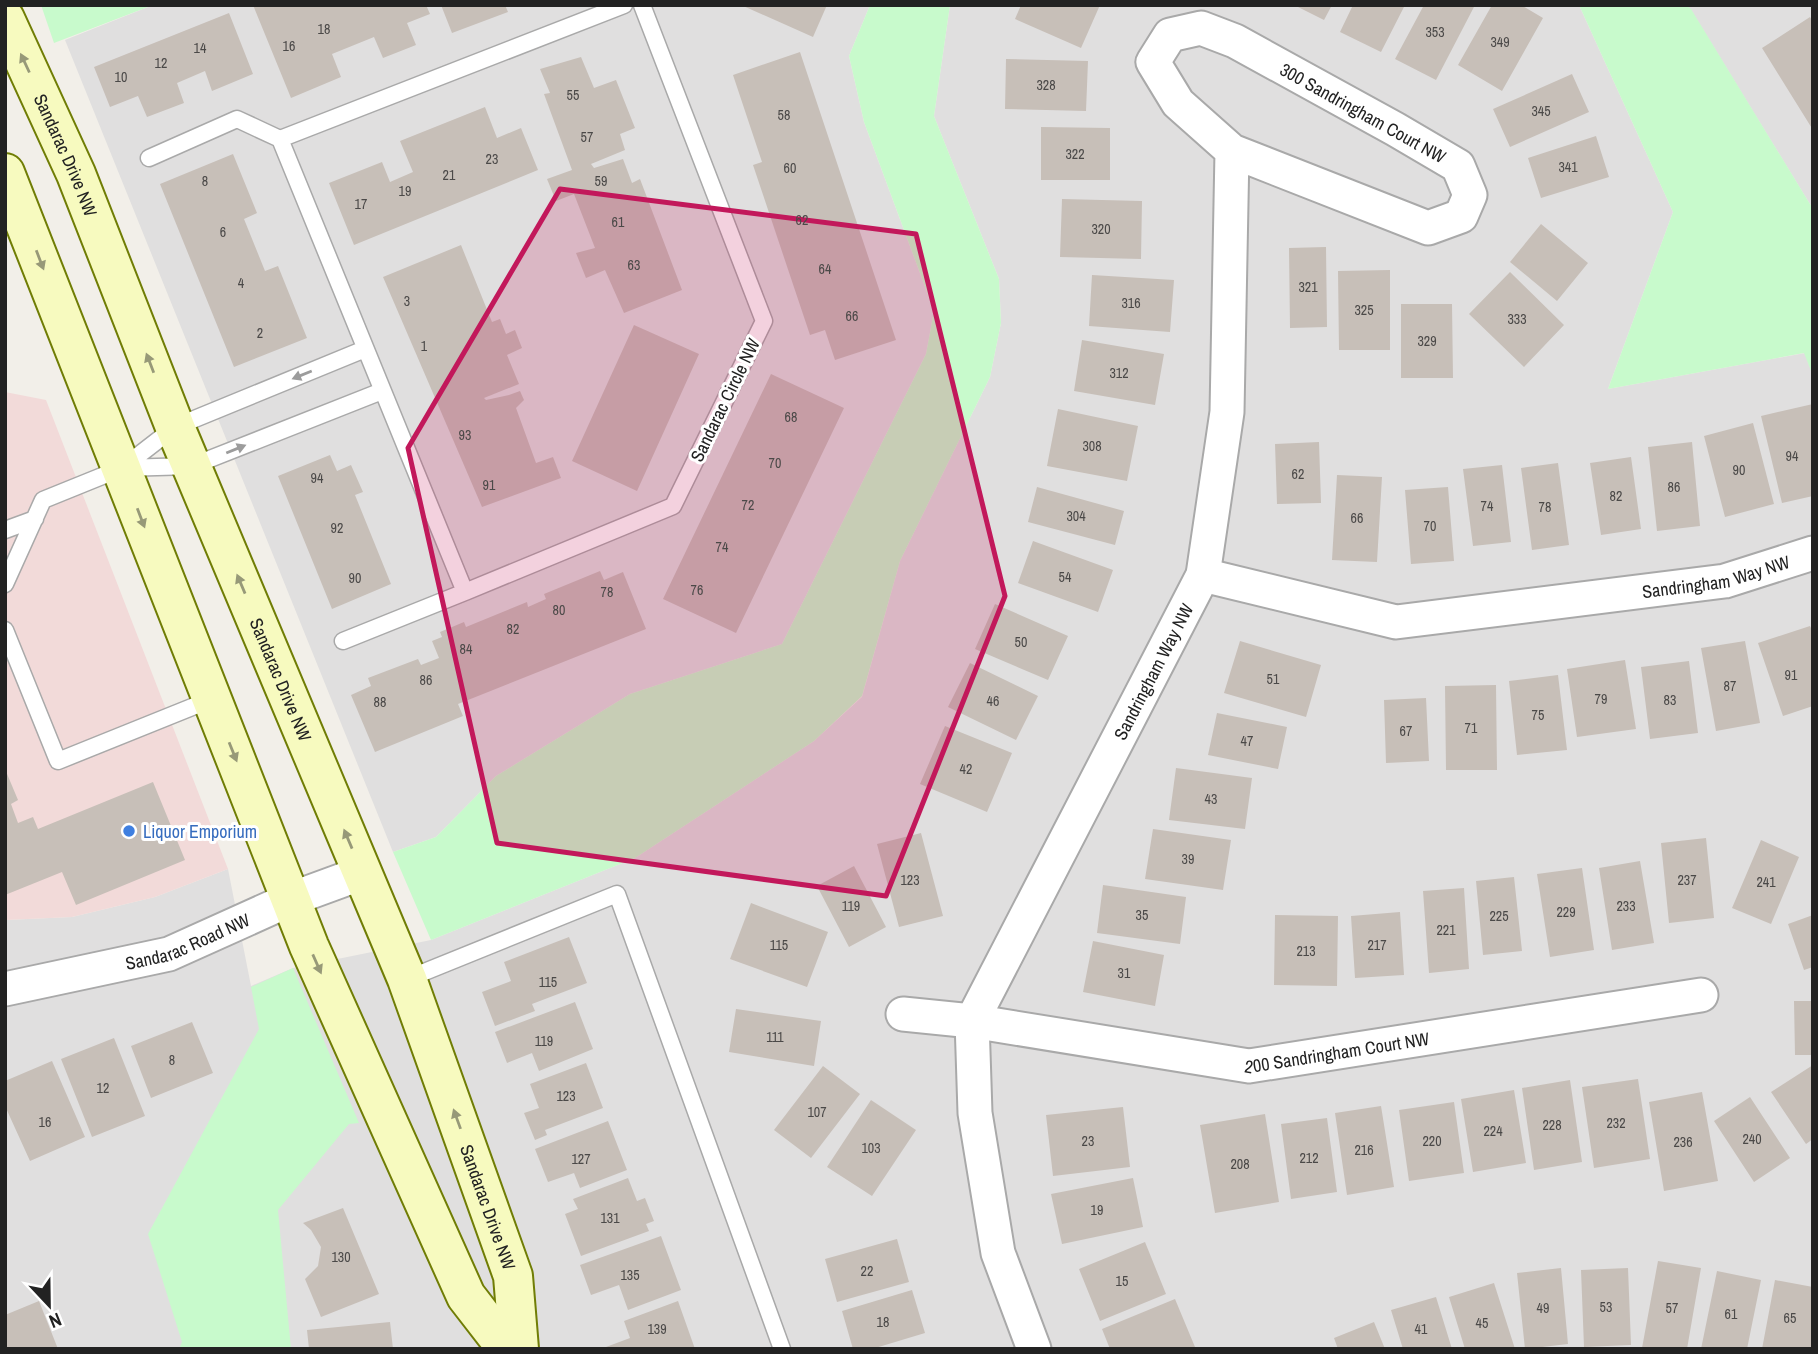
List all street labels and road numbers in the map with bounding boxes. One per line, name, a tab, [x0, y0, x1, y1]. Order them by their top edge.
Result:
street label: 300 Sandringham Court NW	[1275, 57, 1451, 169]
street label: Sandarac Drive NW	[28, 90, 104, 220]
street label: Sandarac Circle NW	[684, 334, 766, 466]
street label: Sandringham Way NW	[1641, 549, 1793, 604]
street label: Sandringham Way NW	[1107, 599, 1199, 744]
street label: Sandarac Drive NW	[244, 614, 318, 745]
street label: Sandarac Road NW	[123, 907, 254, 975]
street label: 200 Sandringham Court NW	[1243, 1025, 1431, 1079]
street label: Sandarac Drive NW	[455, 1141, 522, 1273]

